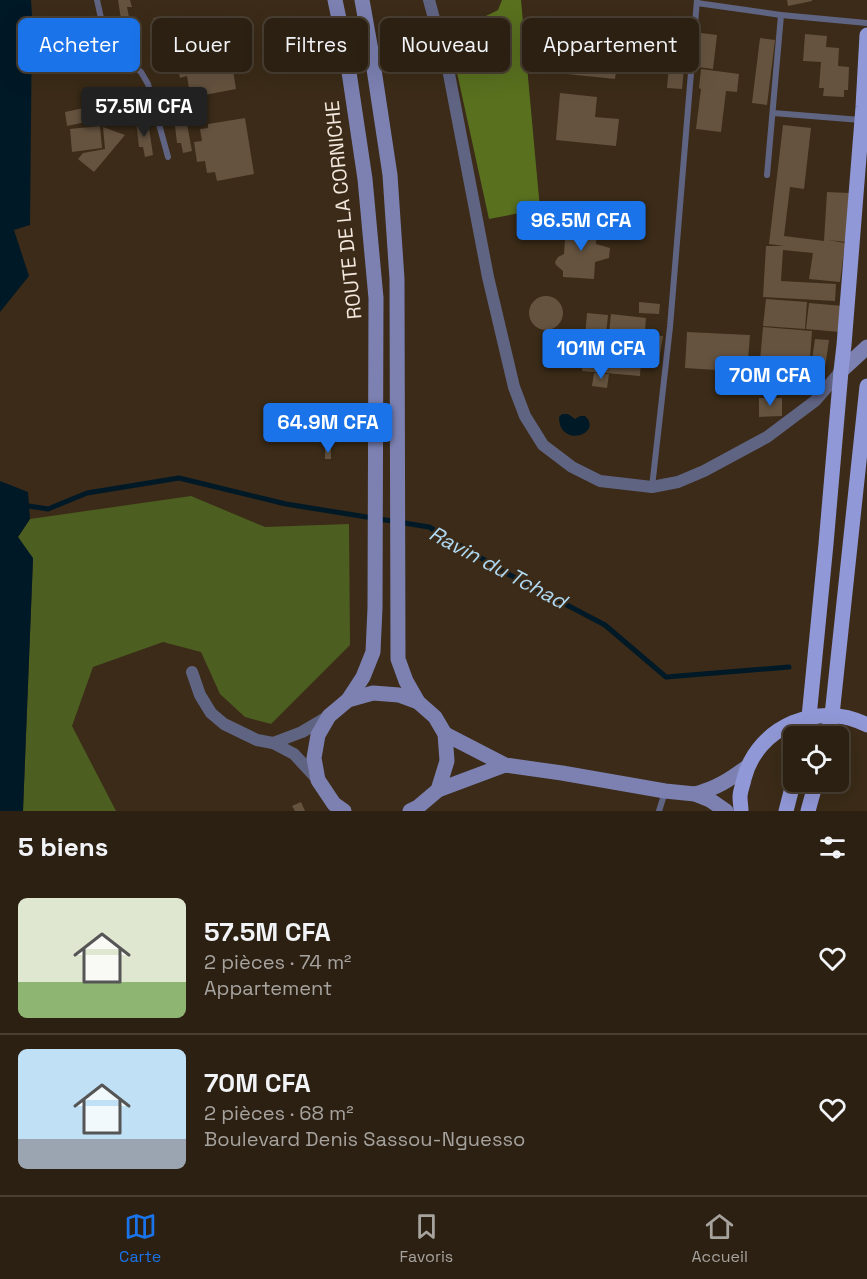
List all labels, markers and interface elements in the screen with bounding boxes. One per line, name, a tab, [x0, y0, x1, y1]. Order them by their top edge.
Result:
chip: Acheter	[18, 18, 140, 72]
chip: Louer	[152, 18, 252, 72]
chip: Filtres	[264, 18, 368, 72]
chip: Nouveau	[380, 18, 510, 72]
chip: Appartement	[522, 18, 699, 72]
pin: 57.5M CFA	[75, 87, 213, 138]
text: 57.5M CFA	[95, 93, 193, 119]
street label: ROUTE DE LA CORNICHE	[319, 99, 367, 321]
pin: 96.5M CFA	[512, 201, 650, 252]
text: 96.5M CFA	[531, 207, 631, 233]
pin: 101M CFA	[539, 329, 663, 380]
text: 101M CFA	[556, 335, 646, 361]
pin: 70M CFA	[715, 356, 825, 407]
text: 70M CFA	[729, 362, 811, 388]
pin: 64.9M CFA	[259, 403, 397, 454]
text: 64.9M CFA	[277, 409, 379, 435]
water label: Ravin du Tchad	[425, 519, 573, 616]
map controls	[783, 726, 849, 792]
button: locate	[783, 726, 849, 792]
text: 5 biens	[18, 830, 108, 864]
icon: filters	[816, 831, 849, 864]
text: 57.5M CFA	[204, 915, 331, 949]
icon: home	[66, 922, 138, 994]
icon: heart	[816, 942, 849, 975]
text: 2 pièces · 74 m²	[204, 949, 351, 975]
text: Appartement	[204, 975, 332, 1001]
text: 70M CFA	[204, 1066, 311, 1100]
icon: home	[66, 1073, 138, 1145]
icon: heart	[816, 1093, 849, 1126]
text: 2 pièces · 68 m²	[204, 1100, 354, 1126]
text: Boulevard Denis Sassou-Nguesso	[204, 1126, 525, 1152]
tab: Carte	[119, 1210, 161, 1267]
tab: Favoris	[399, 1210, 453, 1267]
tab: Accueil	[692, 1210, 748, 1267]

